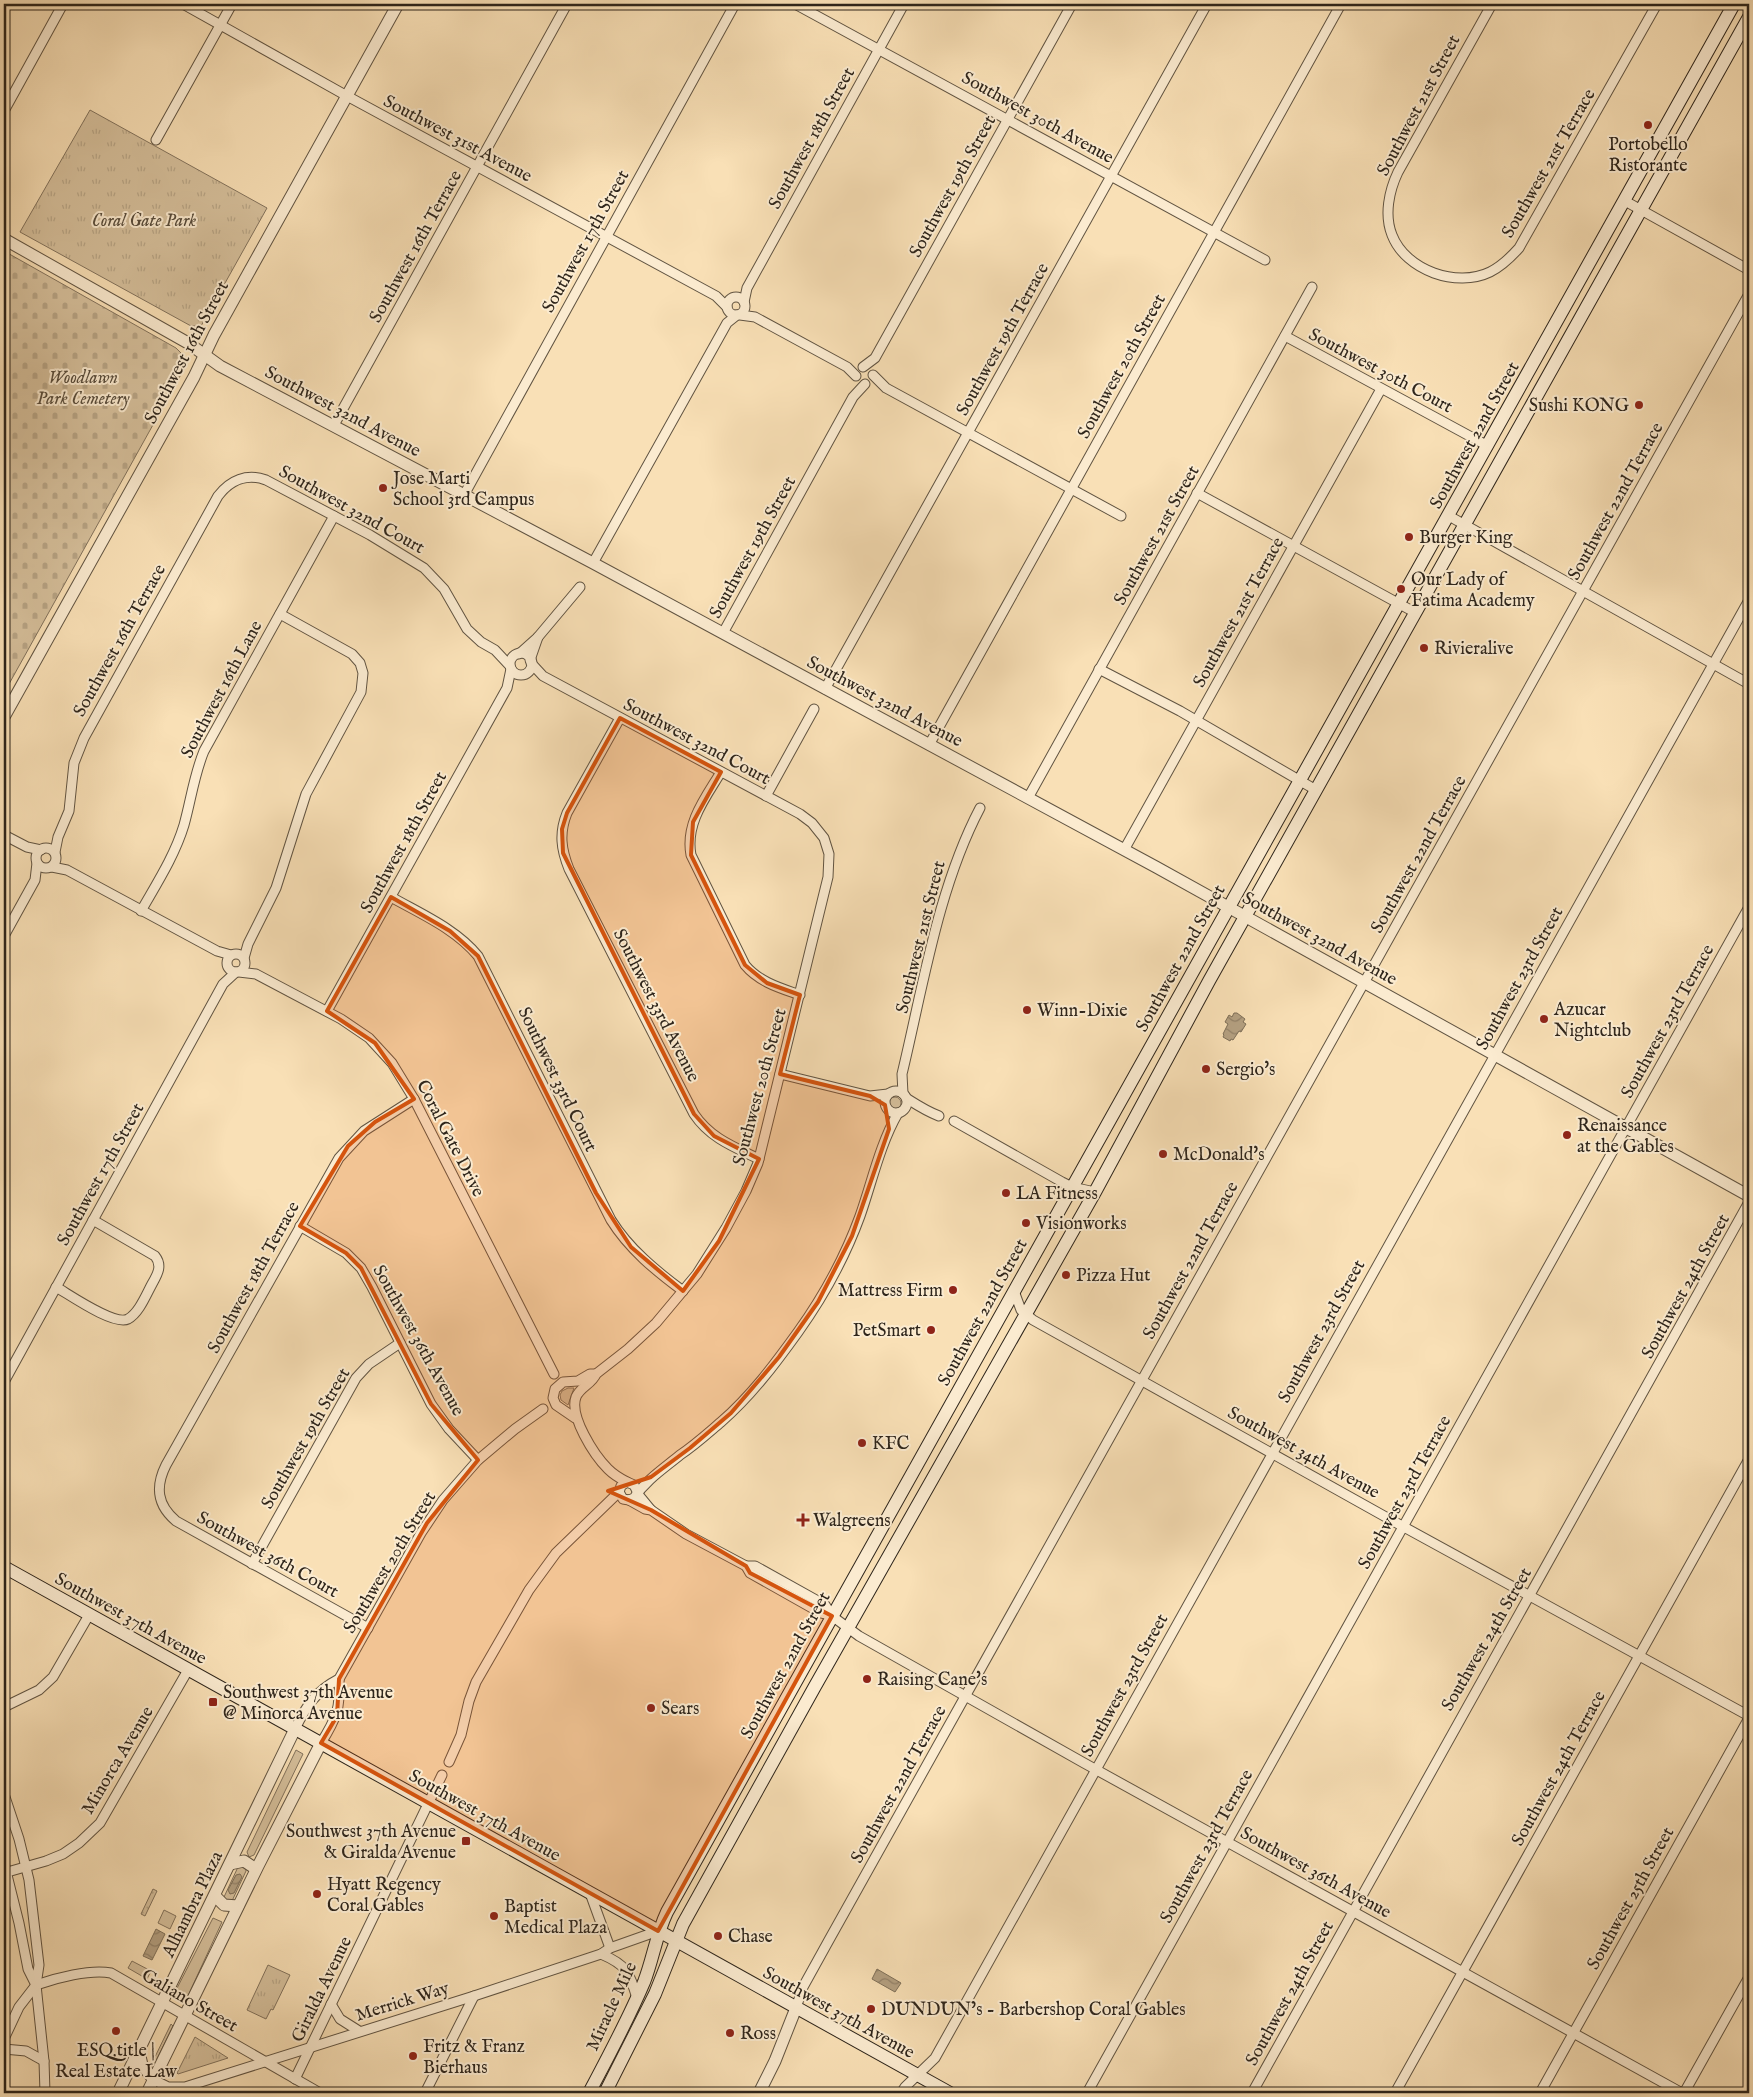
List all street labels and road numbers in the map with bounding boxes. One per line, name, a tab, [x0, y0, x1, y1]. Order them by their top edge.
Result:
street label: Southwest 21st Street	[1372, 31, 1466, 180]
street label: Southwest 18th Street	[764, 64, 861, 214]
street label: Southwest 30th Avenue	[957, 67, 1117, 170]
street label: Southwest 21st Terrace	[1497, 85, 1601, 242]
street label: Southwest 31st Avenue	[379, 90, 536, 188]
street label: Southwest 19th Street	[905, 112, 1002, 262]
street label: Southwest 16th Terrace	[365, 166, 468, 327]
street label: Southwest 17th Street	[538, 166, 635, 317]
street label: Southwest 19th Terrace	[952, 259, 1055, 420]
street label: Southwest 16th Street	[140, 277, 235, 428]
street label: Southwest 20th Street	[1073, 290, 1172, 443]
street label: Southwest 30th Court	[1304, 324, 1456, 419]
street label: Southwest 22nd Street	[1425, 358, 1525, 513]
street label: Southwest 32nd Avenue	[260, 361, 424, 463]
street label: Southwest 22nd Terrace	[1563, 419, 1669, 585]
street label: Southwest 32nd Court	[274, 461, 428, 560]
street label: Southwest 21st Street	[1109, 462, 1205, 610]
street label: Southwest 19th Street	[705, 473, 802, 623]
street label: Southwest 21st Terrace	[1188, 533, 1290, 692]
street label: Southwest 16th Terrace	[69, 560, 172, 721]
street label: Southwest 16th Lane	[176, 617, 268, 762]
street label: Southwest 32nd Avenue	[802, 651, 966, 753]
street label: Southwest 32nd Court	[619, 694, 774, 791]
street label: Southwest 18th Street	[356, 768, 453, 918]
street label: Southwest 22nd Terrace	[1366, 772, 1472, 938]
street label: Southwest 21st Street	[891, 859, 952, 1016]
street label: Southwest 22nd Street	[1131, 881, 1231, 1036]
street label: Southwest 32nd Avenue	[1238, 887, 1401, 991]
street label: Southwest 23rd Street	[1471, 903, 1569, 1054]
street label: Southwest 33rd Avenue	[607, 925, 704, 1086]
street label: Southwest 23rd Terrace	[1617, 941, 1720, 1103]
street label: Southwest 33rd Court	[512, 1003, 602, 1156]
street label: Southwest 20th Street	[728, 1006, 792, 1169]
street label: Coral Gate Drive	[410, 1076, 489, 1201]
street label: Southwest 17th Street	[53, 1099, 150, 1250]
street label: Southwest 22nd Terrace	[1138, 1178, 1244, 1344]
street label: Southwest 18th Terrace	[203, 1198, 306, 1358]
street label: Southwest 24th Street	[1637, 1210, 1736, 1363]
street label: Southwest 22nd Street	[933, 1235, 1033, 1390]
street label: Southwest 23rd Street	[1273, 1256, 1371, 1407]
street label: Southwest 36th Avenue	[367, 1261, 469, 1420]
street label: Southwest 19th Street	[257, 1364, 356, 1513]
street label: Southwest 34th Avenue	[1223, 1402, 1383, 1505]
street label: Southwest 23rd Terrace	[1354, 1412, 1457, 1574]
street label: Southwest 20th Street	[339, 1487, 442, 1638]
street label: Southwest 36th Court	[192, 1507, 342, 1604]
street label: Southwest 24th Street	[1437, 1564, 1538, 1716]
street label: Southwest 37th Avenue	[50, 1568, 210, 1671]
street label: Southwest 22nd Street	[736, 1588, 836, 1743]
street label: Southwest 23rd Street	[1076, 1610, 1174, 1761]
street label: Southwest 24th Terrace	[1507, 1687, 1612, 1850]
street label: Southwest 22nd Terrace	[846, 1702, 952, 1868]
street label: Minorca Avenue	[77, 1703, 160, 1819]
street label: Southwest 37th Avenue	[404, 1765, 564, 1868]
street label: Southwest 23rd Terrace	[1156, 1766, 1259, 1928]
street label: Southwest 36th Avenue	[1236, 1822, 1395, 1924]
street label: Southwest 25th Street	[1583, 1823, 1680, 1974]
street label: Alhambra Plaza	[157, 1848, 229, 1962]
street label: Southwest 24th Street	[1241, 1917, 1340, 2070]
street label: Giralda Avenue	[287, 1933, 358, 2046]
street label: Miracle Mile	[582, 1958, 643, 2055]
street label: Southwest 37th Avenue	[758, 1962, 918, 2065]
street label: Galiano Street	[137, 1964, 242, 2038]
street label: Merrick Way	[353, 1977, 452, 2028]

